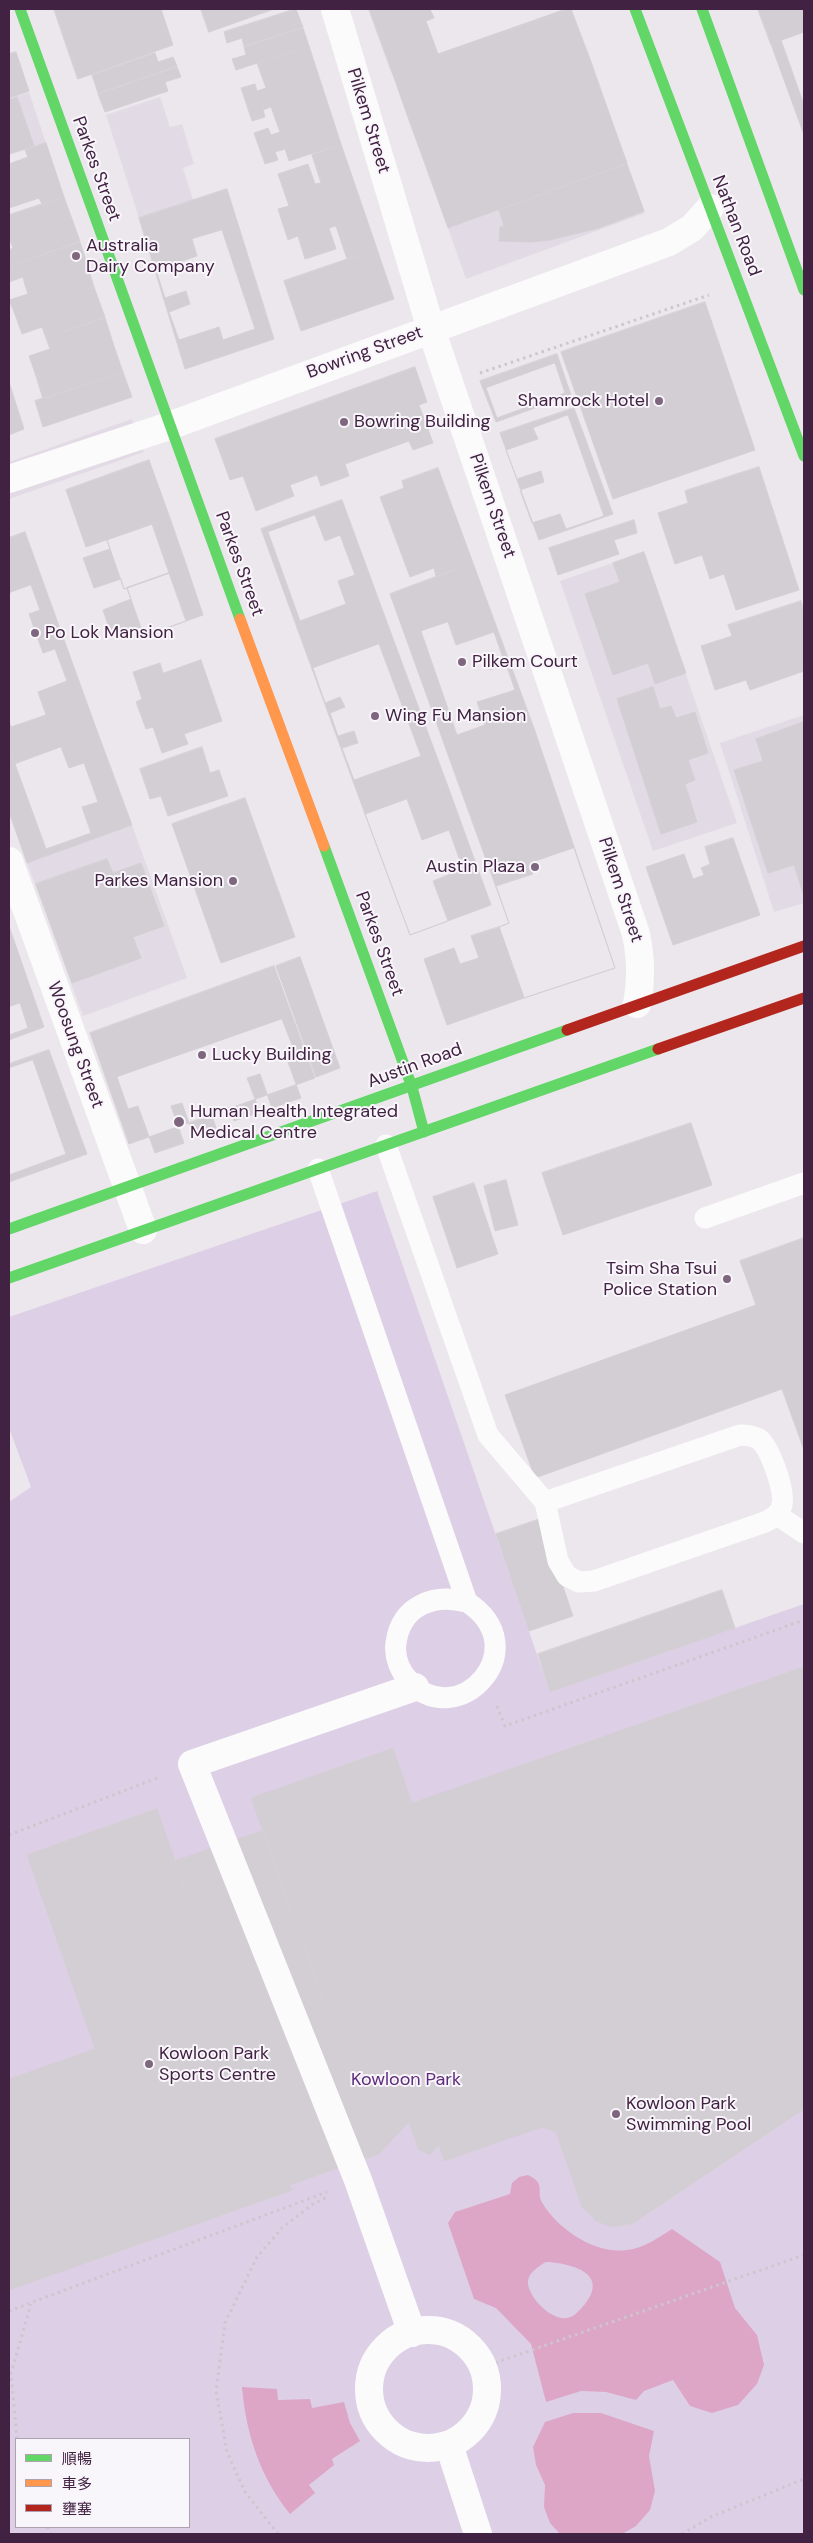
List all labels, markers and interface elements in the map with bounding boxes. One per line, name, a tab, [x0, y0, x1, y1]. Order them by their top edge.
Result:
street label: Pilkem Street	[342, 66, 394, 176]
street label: Parkes Street	[67, 114, 125, 224]
street label: Nathan Road	[707, 173, 765, 279]
place label: Australia Dairy Company	[86, 235, 215, 278]
marker: Australia Dairy Company	[70, 250, 82, 262]
street label: Bowring Street	[304, 322, 426, 384]
place label: Shamrock Hotel	[518, 390, 649, 412]
marker: Shamrock Hotel	[653, 395, 665, 407]
place label: Bowring Building	[354, 411, 491, 433]
marker: Bowring Building	[338, 416, 350, 428]
street label: Pilkem Street	[464, 451, 520, 561]
street label: Parkes Street	[210, 509, 268, 619]
place label: Po Lok Mansion	[45, 622, 174, 644]
marker: Po Lok Mansion	[29, 627, 41, 639]
place label: Pilkem Court	[472, 651, 578, 673]
marker: Pilkem Court	[456, 656, 468, 668]
place label: Wing Fu Mansion	[385, 705, 526, 727]
marker: Wing Fu Mansion	[369, 710, 381, 722]
street label: Pilkem Street	[593, 835, 647, 945]
place label: Austin Plaza	[426, 856, 525, 878]
marker: Austin Plaza	[529, 861, 541, 873]
place label: Parkes Mansion	[94, 870, 223, 892]
marker: Parkes Mansion	[227, 875, 239, 887]
street label: Parkes Street	[350, 889, 408, 999]
street label: Woosung Street	[42, 979, 108, 1111]
street label: Austin Road	[365, 1039, 465, 1093]
place label: Lucky Building	[212, 1044, 331, 1066]
marker: Lucky Building	[196, 1049, 208, 1061]
place label: Human Health Integrated Medical Centre	[190, 1101, 398, 1144]
marker: Human Health Integrated Medical Centre	[172, 1115, 186, 1129]
place label: Tsim Sha Tsui Police Station	[603, 1258, 717, 1300]
marker: Tsim Sha Tsui Police Station	[721, 1273, 733, 1285]
place label: Kowloon Park Sports Centre	[159, 2043, 276, 2086]
marker: Kowloon Park Sports Centre	[143, 2058, 155, 2070]
park label: Kowloon Park	[351, 2069, 461, 2091]
place label: Kowloon Park Swimming Pool	[626, 2093, 751, 2136]
marker: Kowloon Park Swimming Pool	[610, 2108, 622, 2120]
legend	[15, 2438, 190, 2528]
text: 順暢	[62, 2449, 92, 2469]
text: 車多	[62, 2474, 92, 2494]
text: 壅塞	[62, 2499, 92, 2519]

